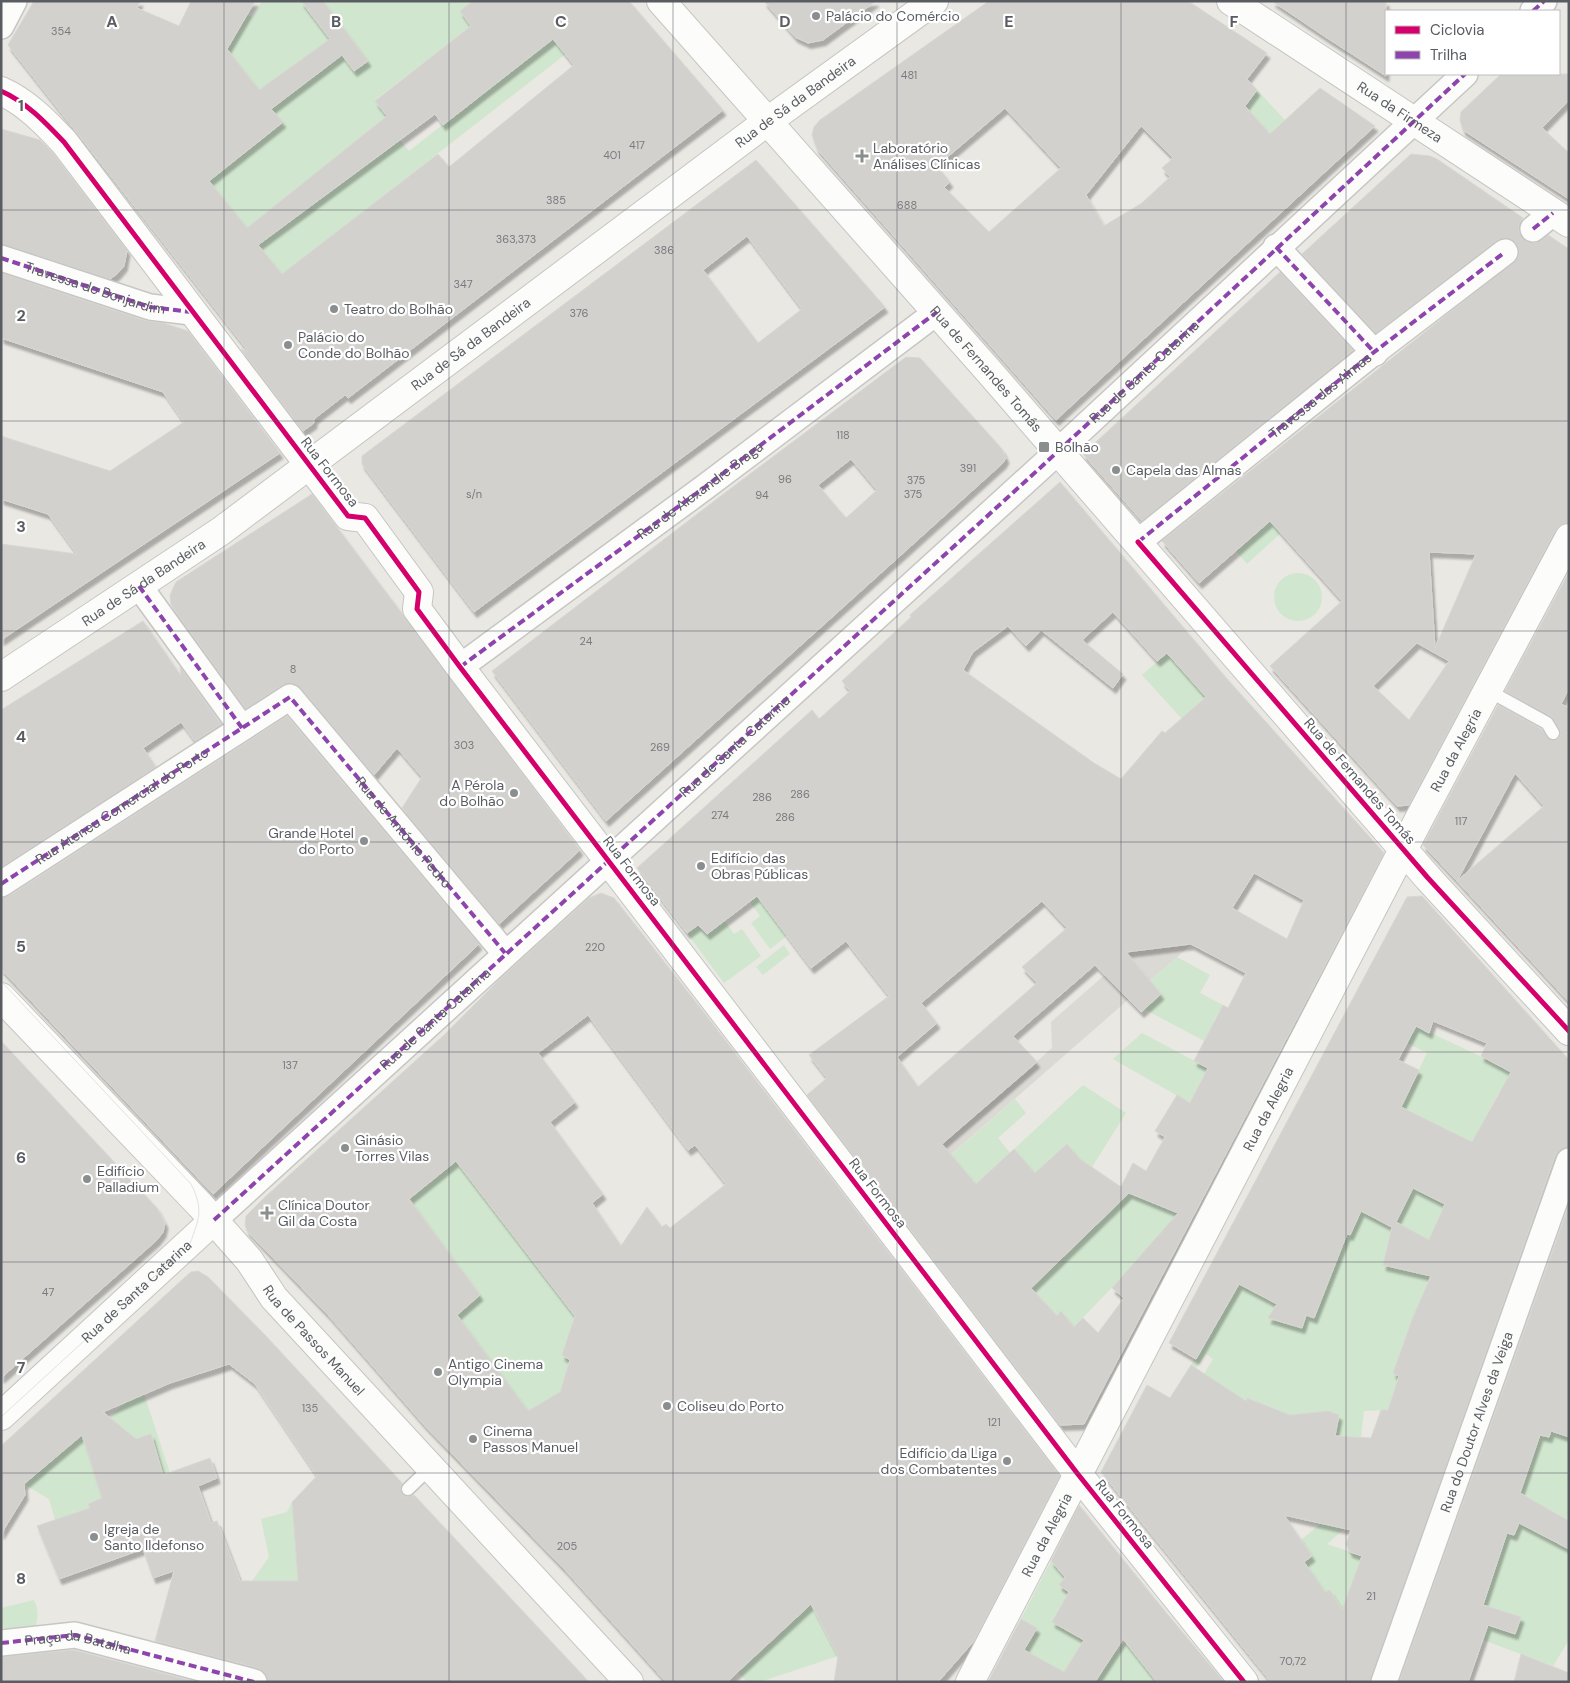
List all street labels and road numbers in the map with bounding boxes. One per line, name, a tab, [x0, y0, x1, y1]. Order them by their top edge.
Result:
street label: Rua de Sá da Bandeira	[731, 52, 859, 152]
street label: Rua da Firmeza	[1354, 77, 1446, 146]
street label: Travessa do Bonjardim	[23, 258, 166, 318]
street label: Rua de Sá da Bandeira	[407, 293, 534, 395]
street label: Rua de Fernandes Tomás	[926, 302, 1046, 436]
street label: Rua de Santa Catarina	[1085, 316, 1203, 427]
street label: Travessa das Almas	[1265, 348, 1375, 442]
street label: Rua Formosa	[297, 433, 363, 511]
street label: Rua de Alexandre Braga	[633, 437, 767, 543]
street label: Rua de Sá da Bandeira	[78, 535, 209, 630]
street label: Rua de Santa Catarina	[675, 691, 794, 801]
street label: Rua da Alegria	[1426, 705, 1485, 795]
street label: Rua de Fernandes Tomás	[1300, 714, 1420, 848]
street label: Rua Ateneu Comercial do Porto	[32, 743, 212, 868]
street label: Rua de António Pedro	[352, 773, 456, 892]
street label: Rua Formosa	[599, 832, 665, 910]
street label: Rua de Santa Catarina	[376, 964, 494, 1074]
street label: Rua da Alegria	[1239, 1064, 1297, 1154]
street label: Rua Formosa	[845, 1154, 911, 1232]
street label: Rua de Santa Catarina	[77, 1236, 195, 1347]
street label: Rua de Passos Manuel	[259, 1282, 369, 1399]
street label: Rua do Doutor Alves da Veiga	[1436, 1329, 1517, 1515]
street label: Rua Formosa	[1092, 1476, 1158, 1552]
street label: Rua da Alegria	[1017, 1490, 1076, 1580]
street label: Praça da Batalha	[24, 1626, 133, 1658]

